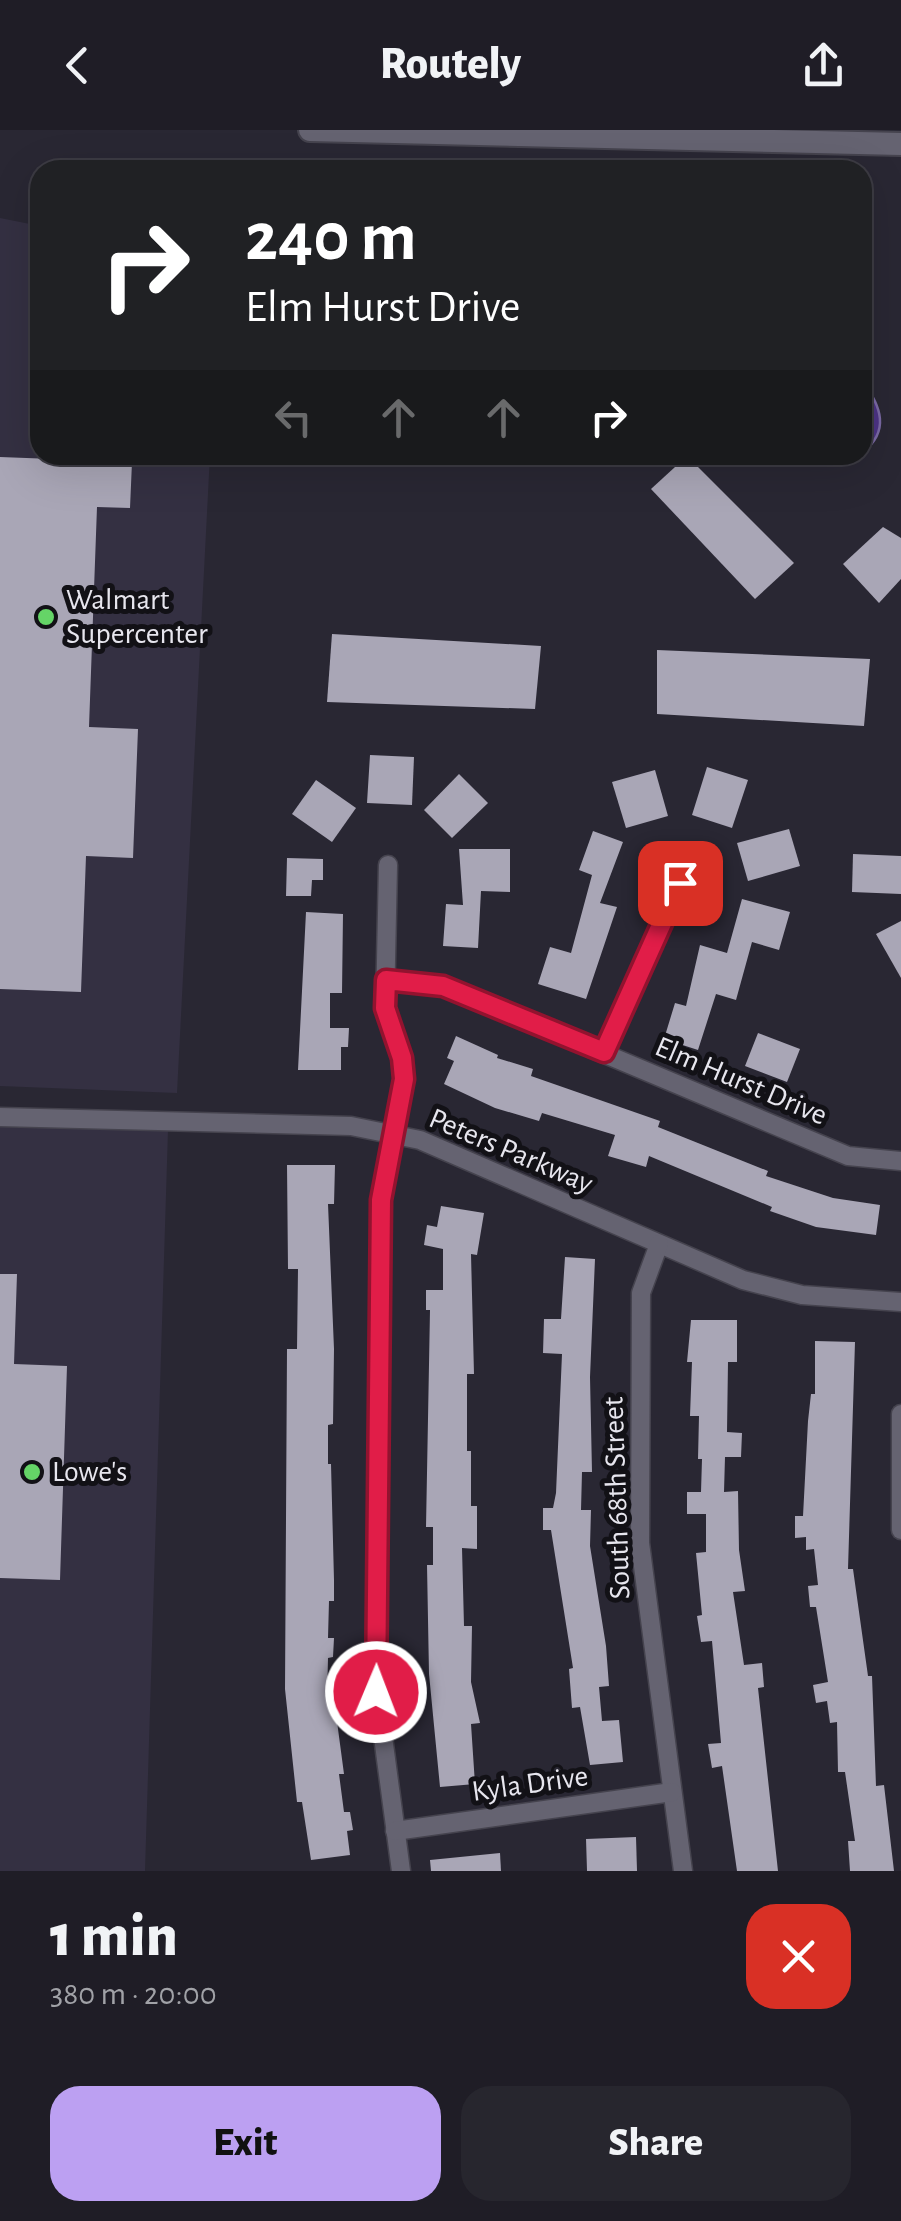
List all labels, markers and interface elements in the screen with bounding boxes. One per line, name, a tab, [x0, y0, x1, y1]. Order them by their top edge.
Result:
icon: back	[50, 38, 105, 93]
icon: share	[796, 38, 851, 93]
text: Routely	[380, 42, 521, 87]
icon: right	[80, 200, 210, 330]
text: 240 m	[245, 203, 417, 273]
text: Elm Hurst Drive	[245, 285, 521, 330]
icon: left	[266, 390, 321, 445]
icon: ahead	[371, 390, 426, 445]
icon: ahead	[476, 390, 531, 445]
icon: right	[581, 390, 636, 445]
place label: Walmart Supercenter	[66, 585, 208, 649]
marker: Walmart Supercenter	[35, 606, 57, 628]
pin	[638, 841, 723, 926]
icon: arrive	[653, 856, 708, 911]
street label: Elm Hurst Drive	[651, 1031, 831, 1131]
street label: Peters Parkway	[425, 1103, 597, 1199]
street label: South 68th Street	[598, 1396, 636, 1600]
place label: Lowe's	[52, 1457, 127, 1487]
marker: Lowe's	[21, 1461, 43, 1483]
position arrow	[324, 1640, 428, 1744]
street label: Kyla Drive	[470, 1761, 590, 1807]
button: close	[746, 1904, 851, 2009]
text: 1 min	[50, 1907, 178, 1967]
text: 380 m · 20:00	[50, 1978, 217, 2010]
button: Exit	[50, 2086, 441, 2201]
button: Share	[461, 2086, 851, 2201]

